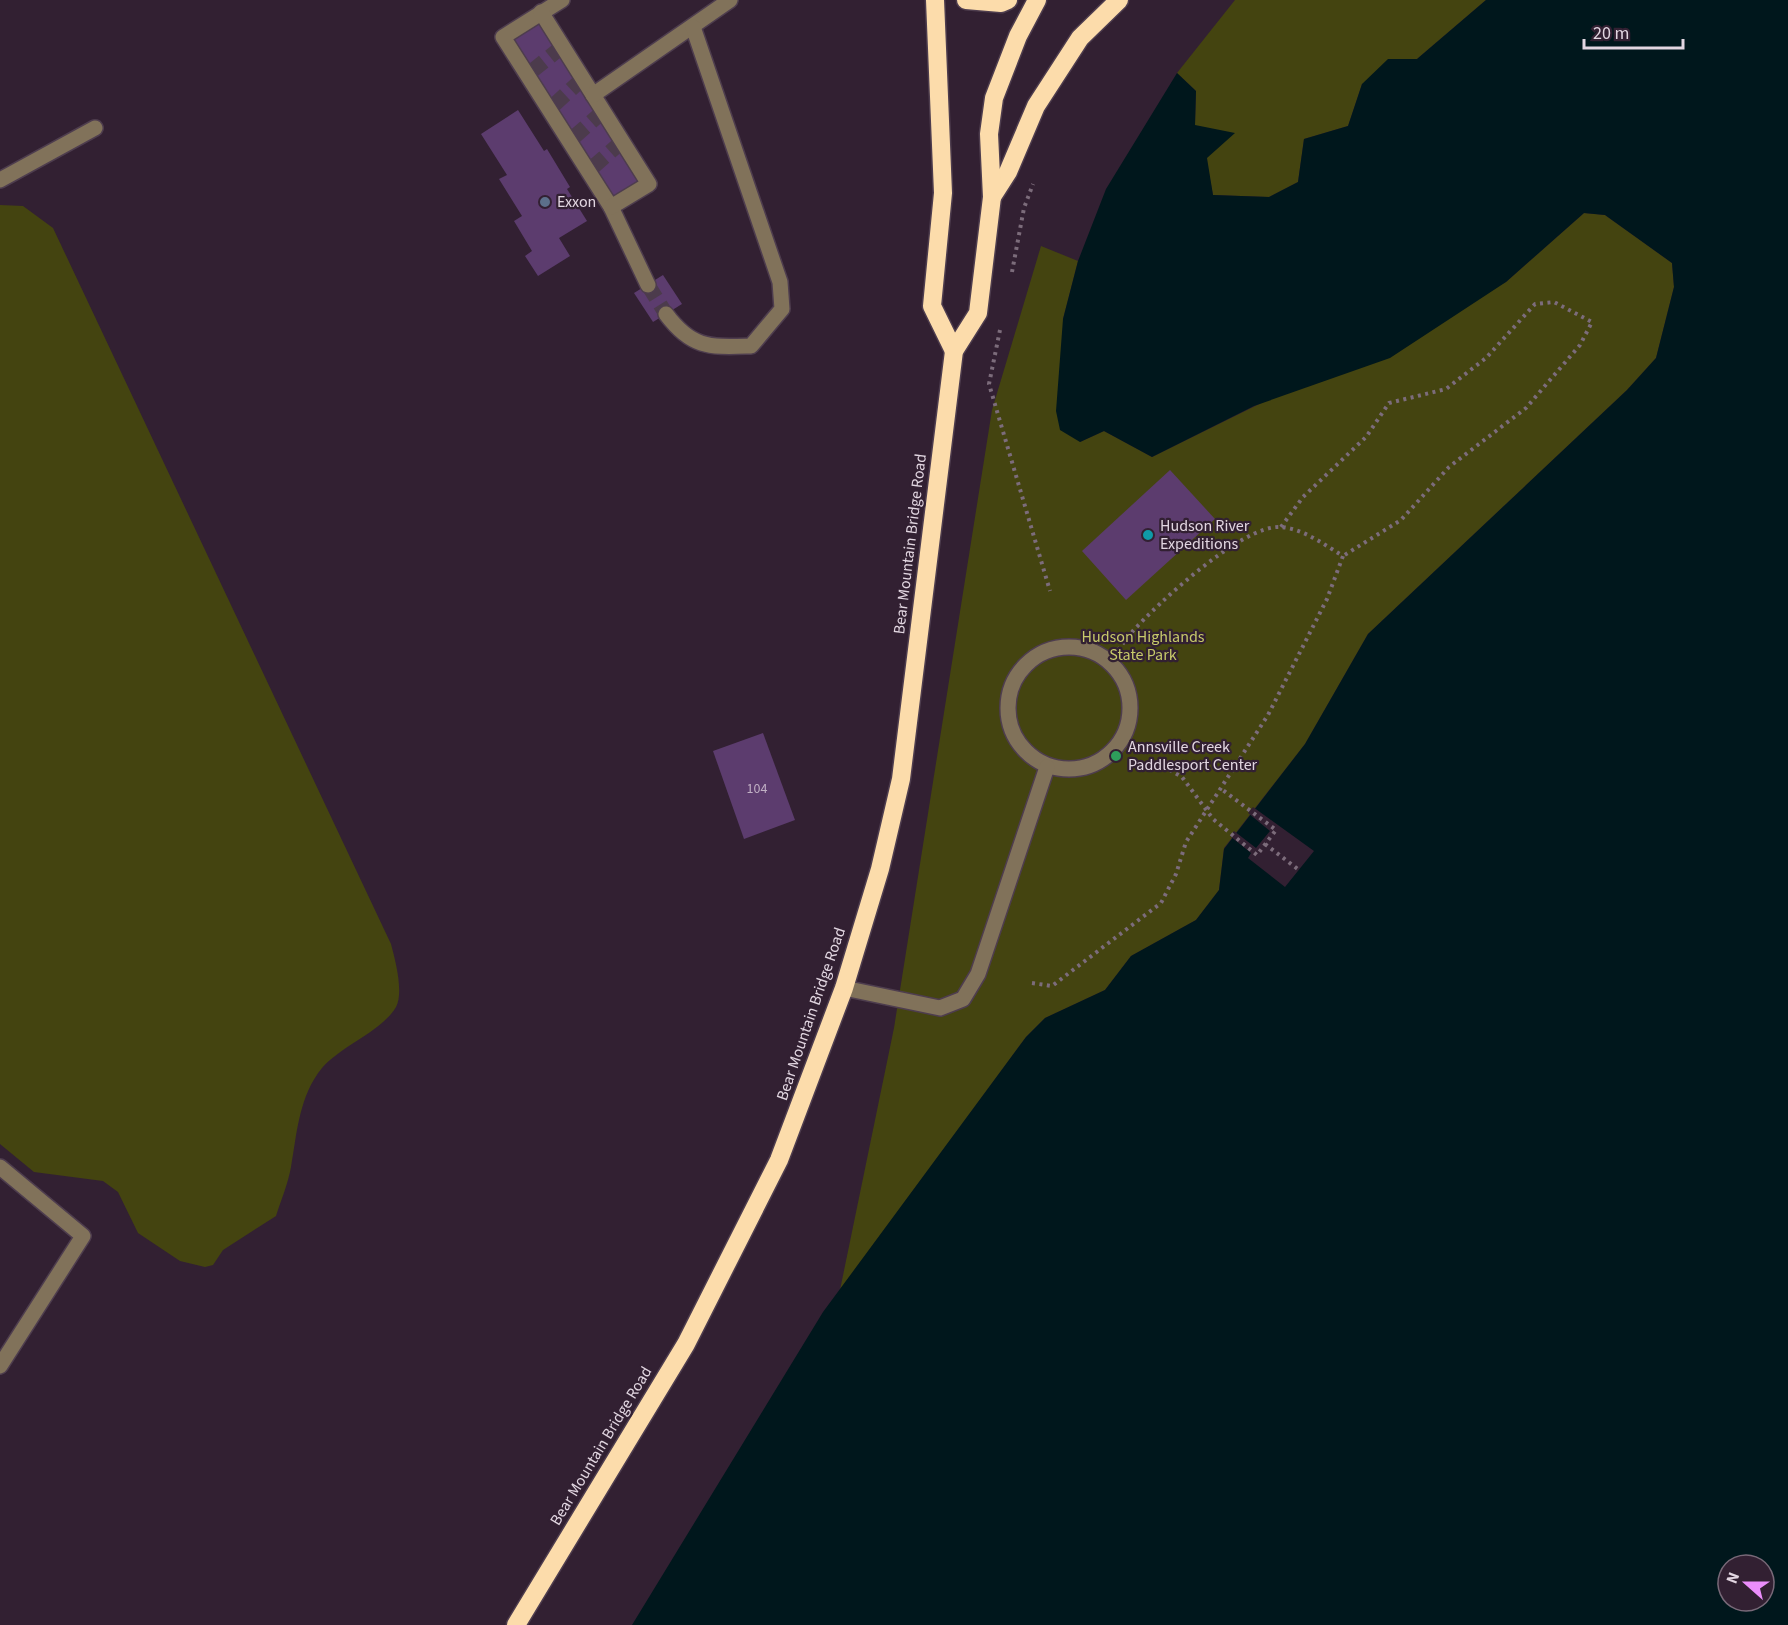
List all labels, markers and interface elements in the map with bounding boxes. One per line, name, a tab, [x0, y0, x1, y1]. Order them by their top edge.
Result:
scale bar	[1584, 12, 1683, 50]
text: 20 m	[1593, 21, 1629, 46]
place label: Exxon	[557, 191, 596, 213]
marker: Exxon	[538, 195, 552, 209]
street label: Bear Mountain Bridge Road	[888, 452, 932, 636]
place label: Hudson River Expeditions	[1160, 515, 1250, 555]
marker: Hudson River Expeditions	[1141, 528, 1155, 542]
park label: Hudson Highlands State Park	[1082, 626, 1205, 666]
place label: Annsville Creek Paddlesport Center	[1128, 736, 1258, 776]
marker: Annsville Creek Paddlesport Center	[1109, 749, 1123, 763]
house number: 104	[747, 779, 767, 799]
street label: Bear Mountain Bridge Road	[771, 924, 851, 1104]
street label: Bear Mountain Bridge Road	[545, 1362, 657, 1530]
north arrow	[1716, 1553, 1776, 1613]
text: N	[1721, 1569, 1745, 1587]

